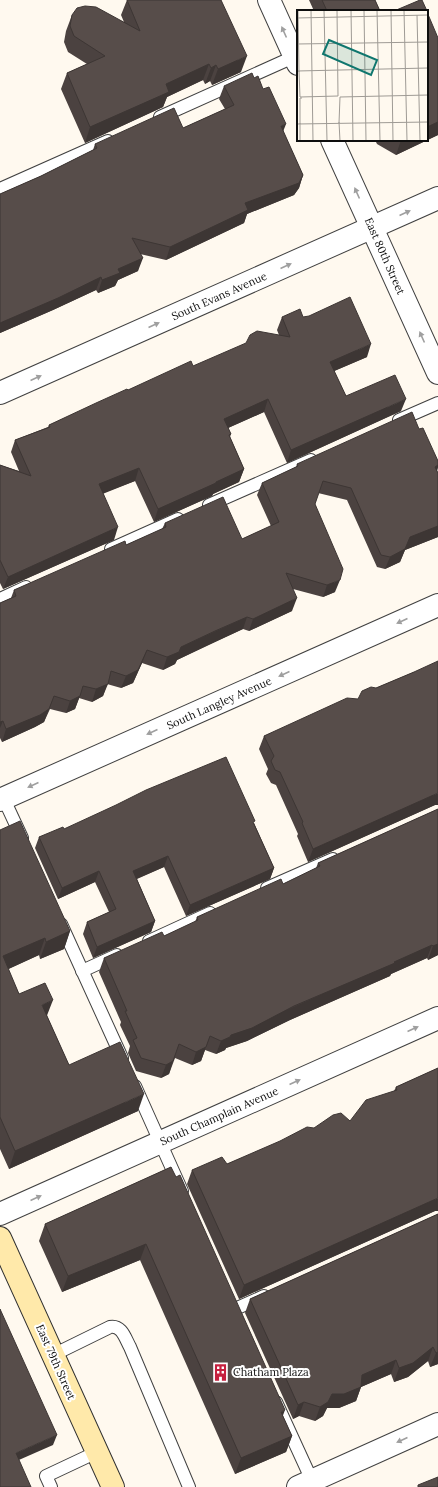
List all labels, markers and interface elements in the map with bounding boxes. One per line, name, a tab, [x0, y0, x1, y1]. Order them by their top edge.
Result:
inset map	[297, 10, 428, 141]
one-way arrow	[280, 26, 287, 38]
one-way arrow	[354, 188, 360, 199]
one-way arrow	[399, 210, 410, 216]
street label: East 80th Street	[362, 215, 409, 297]
one-way arrow	[280, 263, 292, 269]
street label: South Evans Avenue	[169, 269, 269, 323]
one-way arrow	[149, 322, 160, 328]
one-way arrow	[419, 332, 425, 343]
one-way arrow	[30, 374, 42, 380]
one-way arrow	[397, 618, 408, 624]
one-way arrow	[278, 671, 289, 677]
street label: South Langley Avenue	[164, 674, 274, 732]
one-way arrow	[147, 729, 158, 735]
one-way arrow	[28, 782, 39, 788]
one-way arrow	[408, 1026, 419, 1032]
one-way arrow	[289, 1079, 300, 1085]
street label: South Champlain Avenue	[158, 1084, 280, 1148]
one-way arrow	[30, 1195, 41, 1201]
street label: East 79th Street	[33, 1322, 79, 1403]
building icon: Chatham Plaza	[210, 1362, 230, 1382]
place label: Chatham Plaza	[233, 1365, 309, 1379]
one-way arrow	[397, 1437, 408, 1443]

